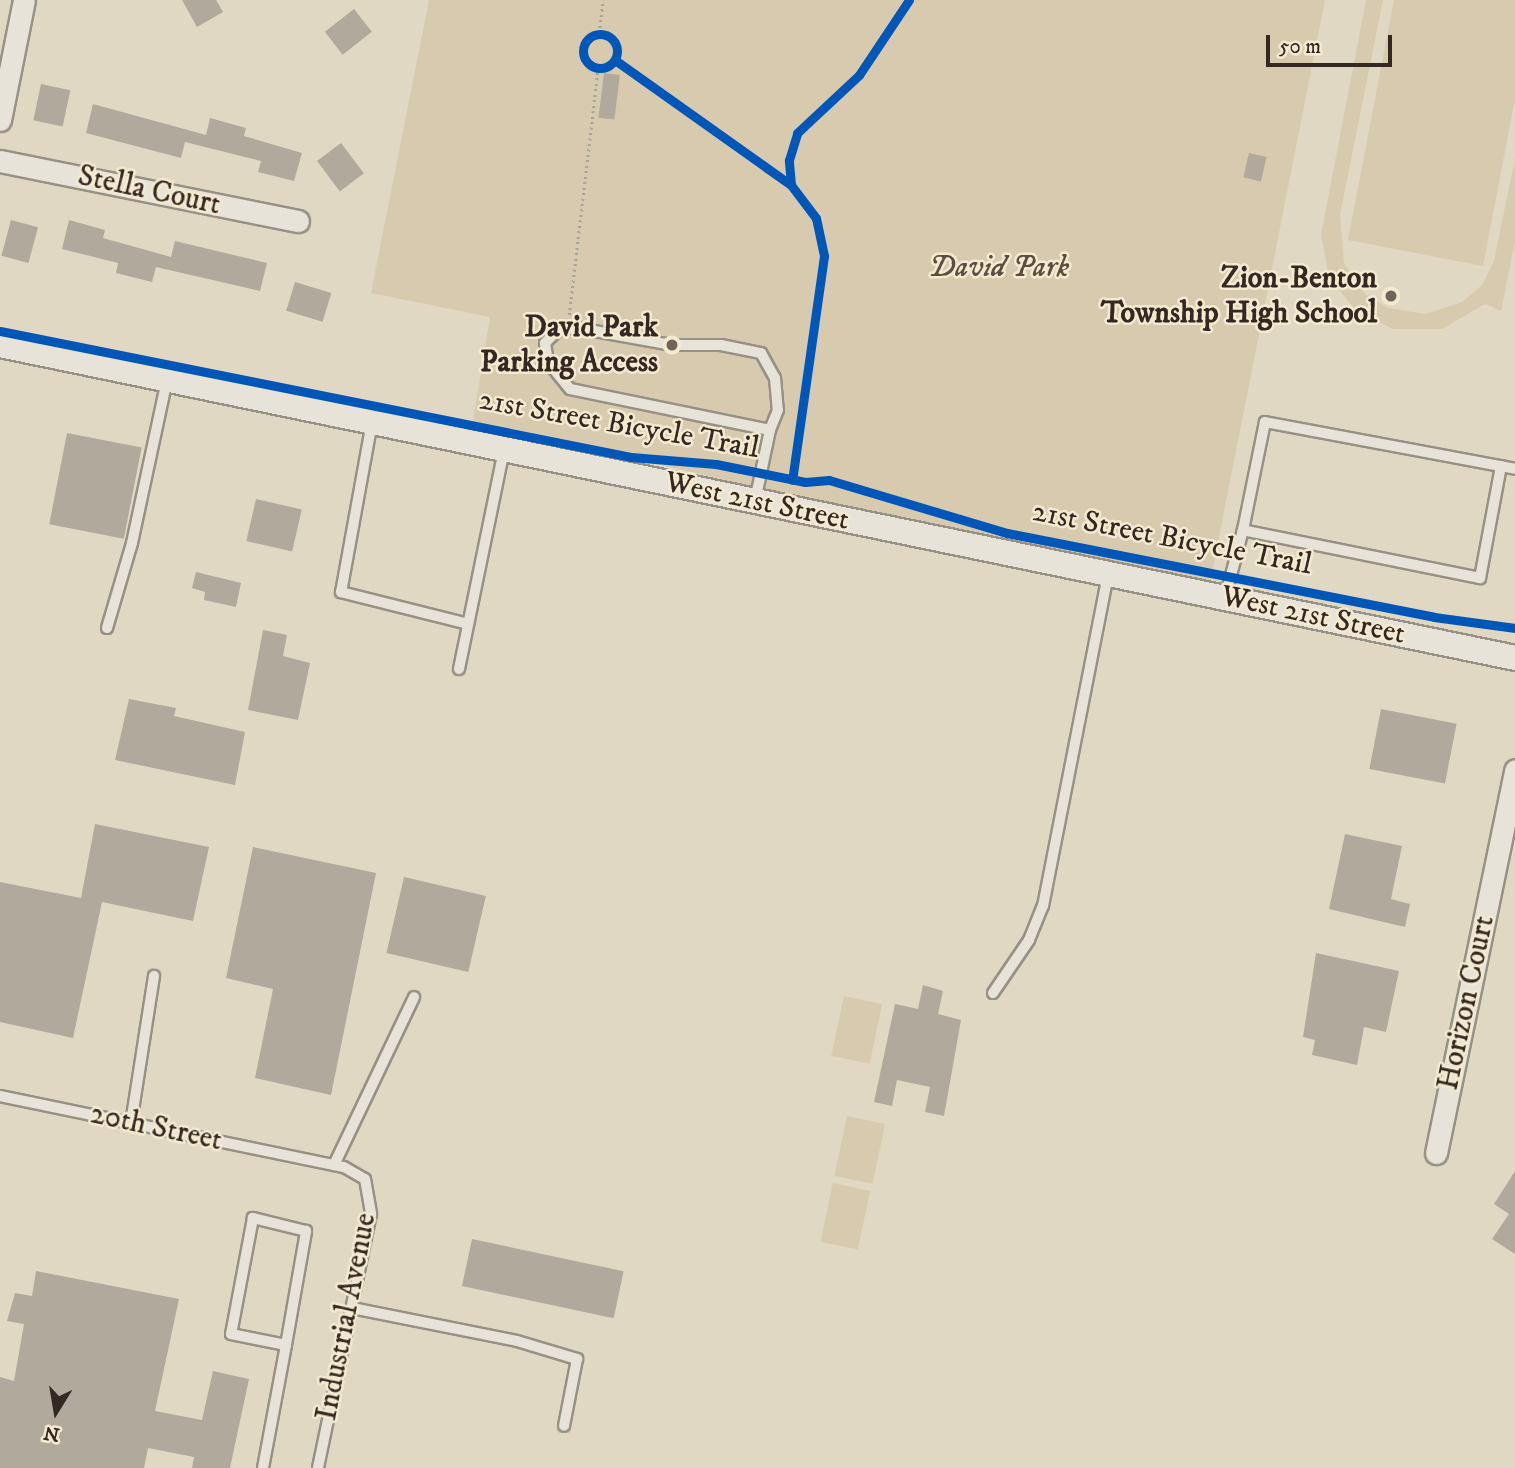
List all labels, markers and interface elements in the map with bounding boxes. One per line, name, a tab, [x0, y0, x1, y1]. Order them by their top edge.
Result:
scale bar	[1270, 21, 1396, 65]
text: 50 m	[1279, 34, 1321, 60]
street label: Stella Court	[74, 158, 224, 224]
park label: David Park	[929, 250, 1069, 286]
place label: Zion-Benton Township High School	[1101, 261, 1377, 332]
marker: Zion-Benton Township High School	[1383, 288, 1399, 304]
place label: David Park Parking Access	[480, 310, 658, 380]
marker: David Park Parking Access	[664, 337, 680, 353]
street label: 21st Street Bicycle Trail	[476, 383, 762, 467]
street label: West 21st Street	[662, 465, 852, 539]
street label: 21st Street Bicycle Trail	[1029, 494, 1315, 584]
street label: West 21st Street	[1218, 579, 1408, 653]
street label: Horizon Court	[1431, 912, 1503, 1094]
street label: 20th Street	[87, 1097, 225, 1159]
street label: Industrial Avenue	[309, 1210, 385, 1424]
north arrow	[21, 1377, 91, 1447]
text: N	[42, 1420, 62, 1446]

